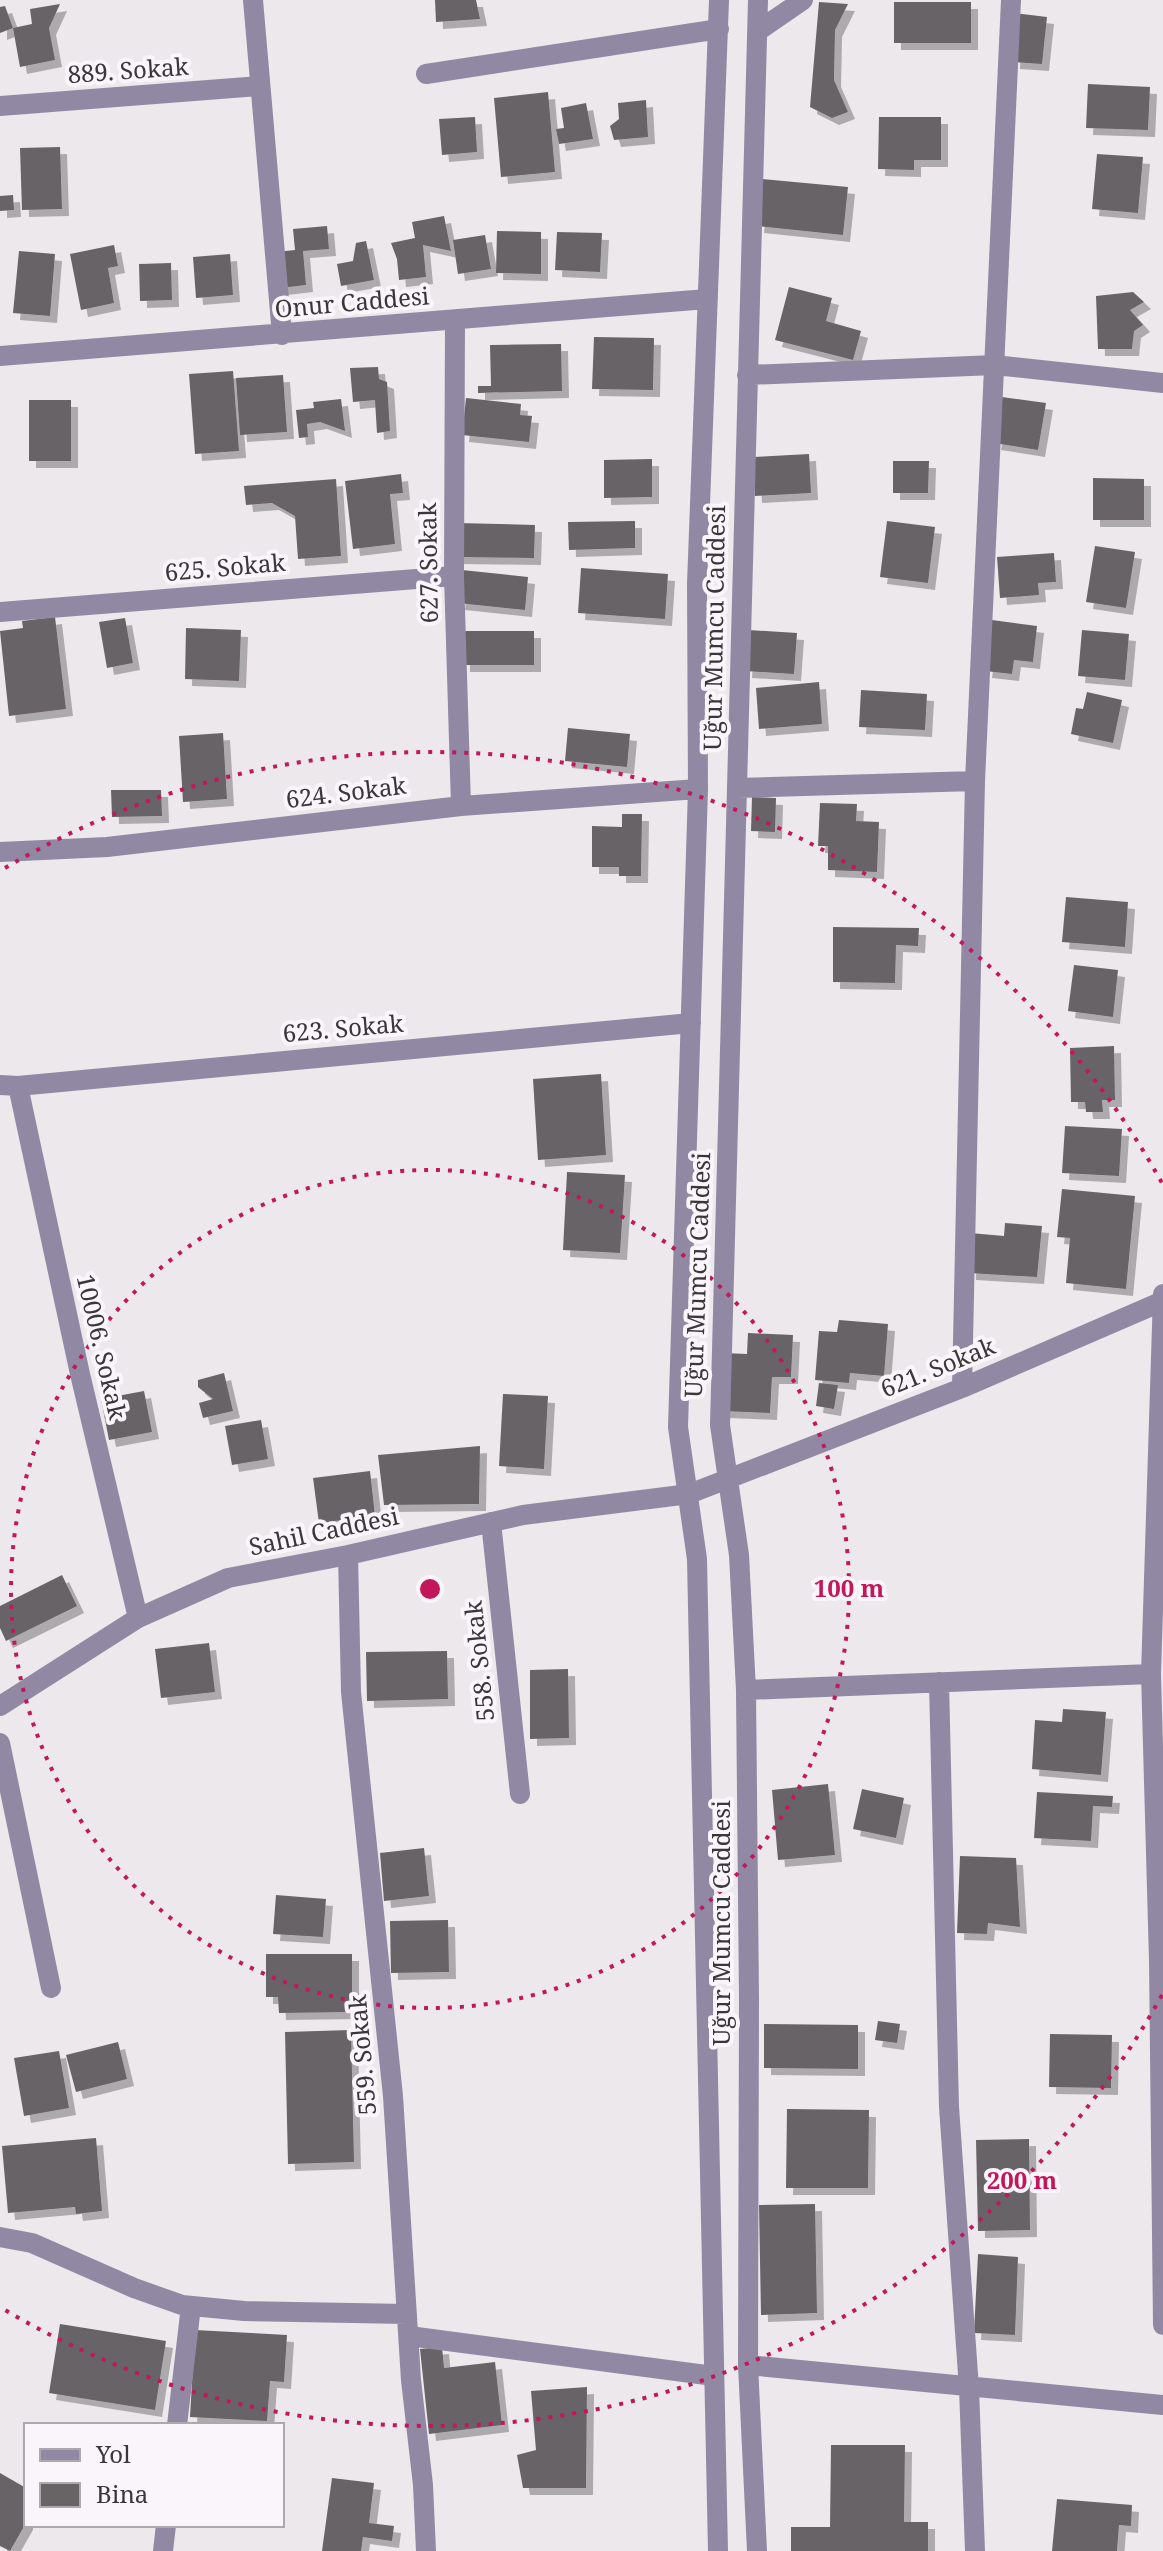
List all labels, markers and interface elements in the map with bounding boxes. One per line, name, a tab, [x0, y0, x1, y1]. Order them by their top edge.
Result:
street label: 889. Sokak	[66, 49, 190, 90]
street label: Onur Caddesi	[273, 278, 431, 325]
street label: 627. Sokak	[410, 501, 445, 624]
street label: Uğur Mumcu Caddesi	[695, 505, 732, 751]
street label: 625. Sokak	[163, 545, 288, 588]
street label: 624. Sokak	[284, 768, 409, 815]
street label: 623. Sokak	[281, 1006, 406, 1049]
street label: Uğur Mumcu Caddesi	[676, 1151, 717, 1398]
street label: 10006. Sokak	[70, 1271, 135, 1423]
street label: 621. Sokak	[875, 1328, 1001, 1405]
street label: Sahil Caddesi	[246, 1499, 402, 1562]
text: 100 m	[814, 1571, 885, 1604]
centre of rings	[416, 1575, 444, 1603]
street label: 558. Sokak	[456, 1598, 501, 1723]
street label: Uğur Mumcu Caddesi	[704, 1800, 737, 2046]
street label: 559. Sokak	[340, 1992, 383, 2117]
text: 200 m	[987, 2163, 1058, 2196]
legend	[24, 2423, 284, 2527]
text: Yol	[95, 2437, 131, 2470]
text: Bina	[96, 2477, 148, 2510]

